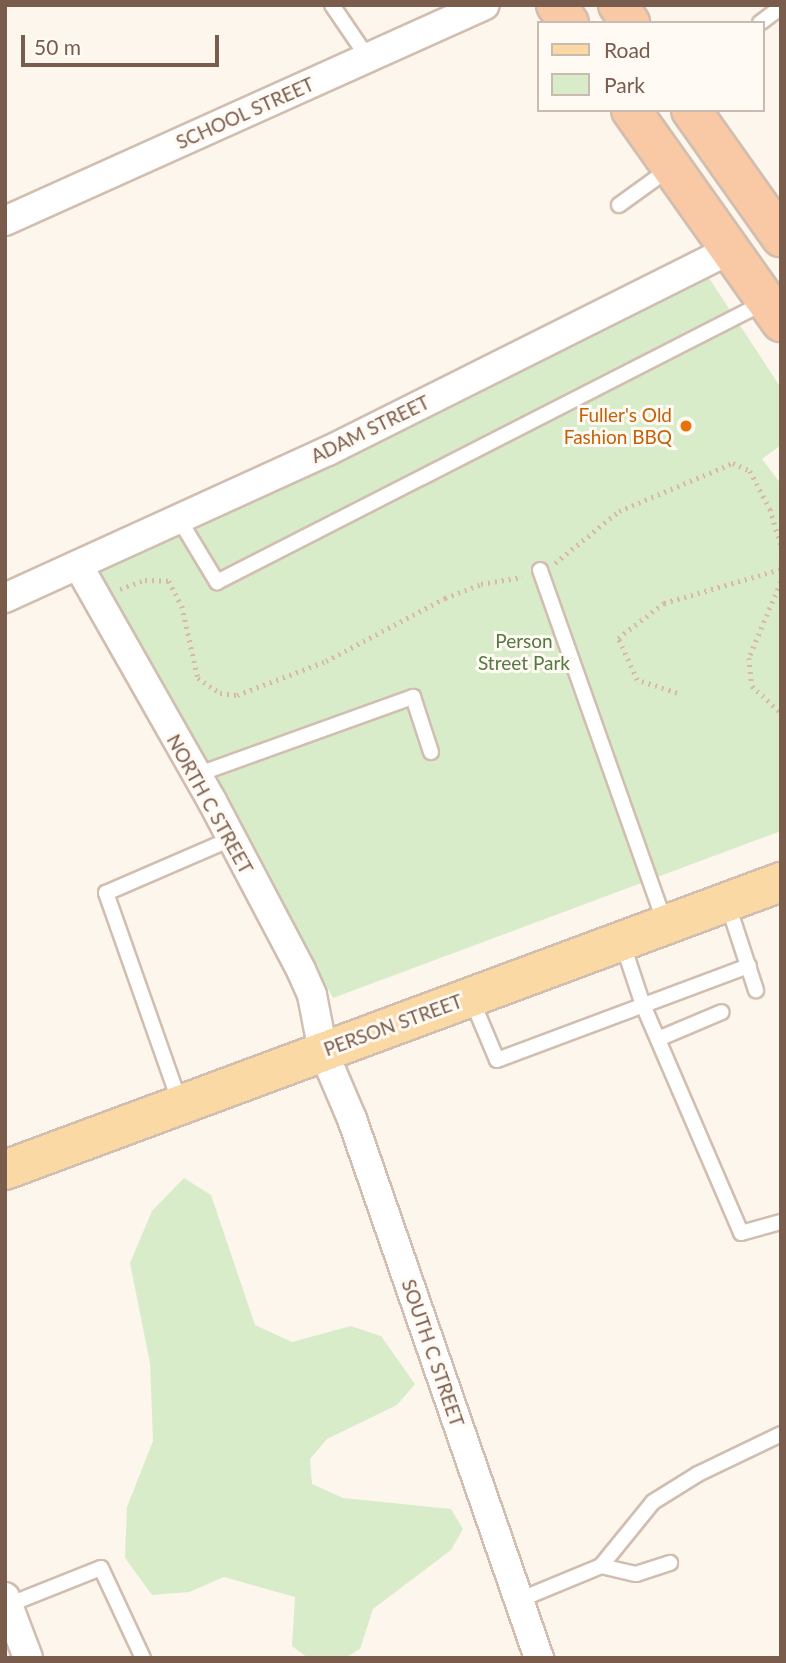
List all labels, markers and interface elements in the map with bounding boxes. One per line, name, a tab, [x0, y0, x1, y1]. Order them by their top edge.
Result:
scale bar	[24, 21, 222, 65]
legend	[538, 21, 765, 112]
text: 50 m	[34, 34, 81, 59]
text: Road	[604, 37, 651, 62]
street label: SCHOOL STREET	[172, 72, 318, 154]
text: Park	[604, 72, 645, 97]
street label: ADAM STREET	[307, 390, 433, 468]
place label: Fuller's Old Fashion BBQ	[564, 404, 672, 448]
marker: Fuller's Old Fashion BBQ	[678, 418, 694, 434]
park label: Person Street Park	[478, 630, 570, 674]
street label: NORTH C STREET	[162, 730, 258, 878]
street label: PERSON STREET	[321, 989, 465, 1061]
street label: SOUTH C STREET	[397, 1276, 469, 1430]

